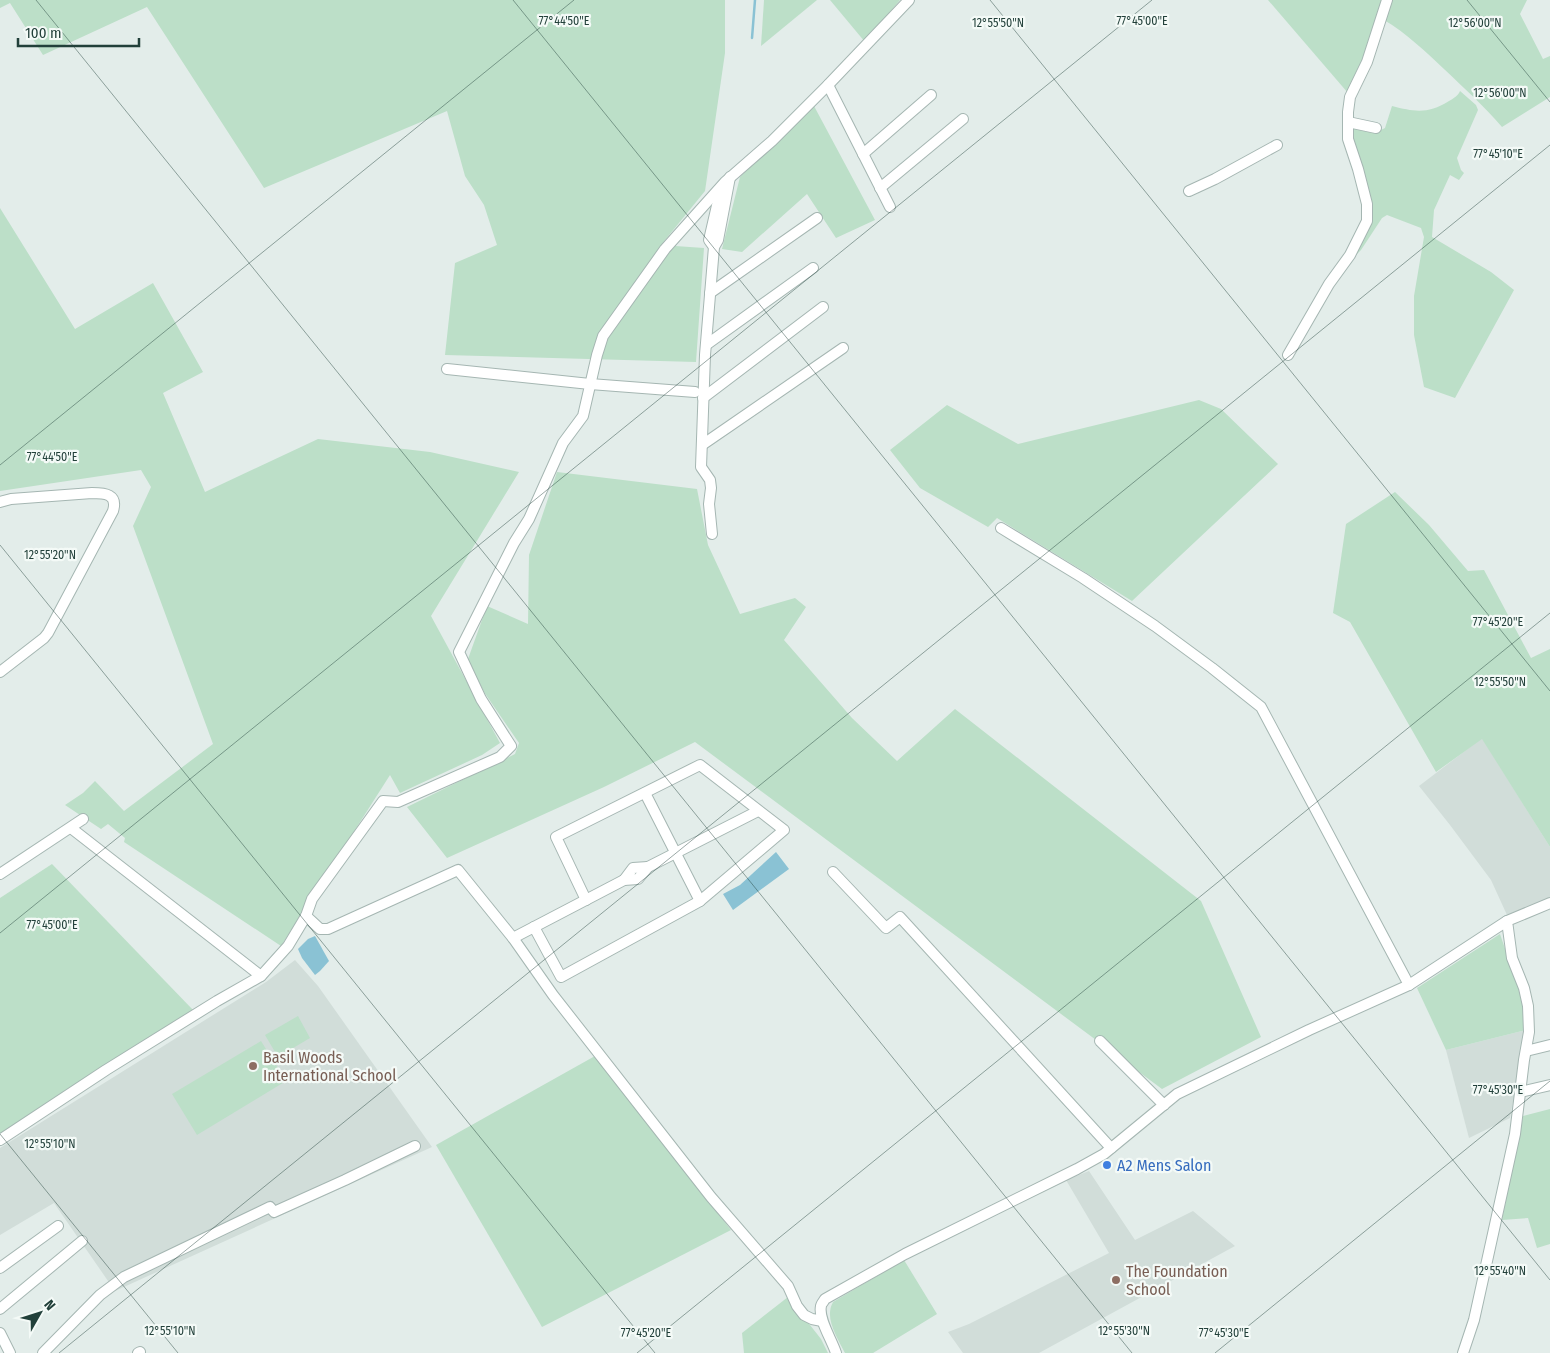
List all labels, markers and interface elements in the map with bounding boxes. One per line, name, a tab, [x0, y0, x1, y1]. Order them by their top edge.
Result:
text: 77°44'50"E	[539, 14, 590, 28]
text: 77°45'00"E	[1116, 14, 1168, 28]
scale bar	[18, 15, 139, 47]
text: 12°55'50"N	[972, 16, 1024, 30]
text: 12°56'00"N	[1448, 16, 1502, 30]
text: 100 m	[25, 24, 62, 42]
text: 12°56'00"N	[1473, 86, 1527, 100]
text: 77°45'10"E	[1473, 147, 1523, 161]
text: 77°44'50"E	[27, 450, 78, 464]
text: 12°55'20"N	[24, 548, 76, 562]
text: 77°45'20"E	[1473, 615, 1524, 629]
text: 12°55'50"N	[1474, 675, 1526, 689]
text: 77°45'00"E	[26, 918, 78, 932]
place label: Basil Woods International School	[263, 1048, 396, 1085]
marker: Basil Woods International School	[247, 1060, 259, 1072]
text: 77°45'30"E	[1473, 1083, 1524, 1097]
text: 12°55'10"N	[24, 1137, 76, 1151]
place label: A2 Mens Salon	[1117, 1156, 1211, 1175]
marker: A2 Mens Salon	[1101, 1159, 1113, 1171]
place label: The Foundation School	[1126, 1262, 1228, 1299]
text: 12°55'40"N	[1474, 1264, 1526, 1278]
marker: The Foundation School	[1110, 1274, 1122, 1286]
north arrow	[15, 1288, 65, 1338]
text: N	[40, 1297, 59, 1314]
text: 12°55'10"N	[144, 1324, 196, 1338]
text: 12°55'30"N	[1098, 1324, 1150, 1338]
text: 77°45'20"E	[621, 1326, 672, 1340]
text: 77°45'30"E	[1199, 1326, 1250, 1340]

